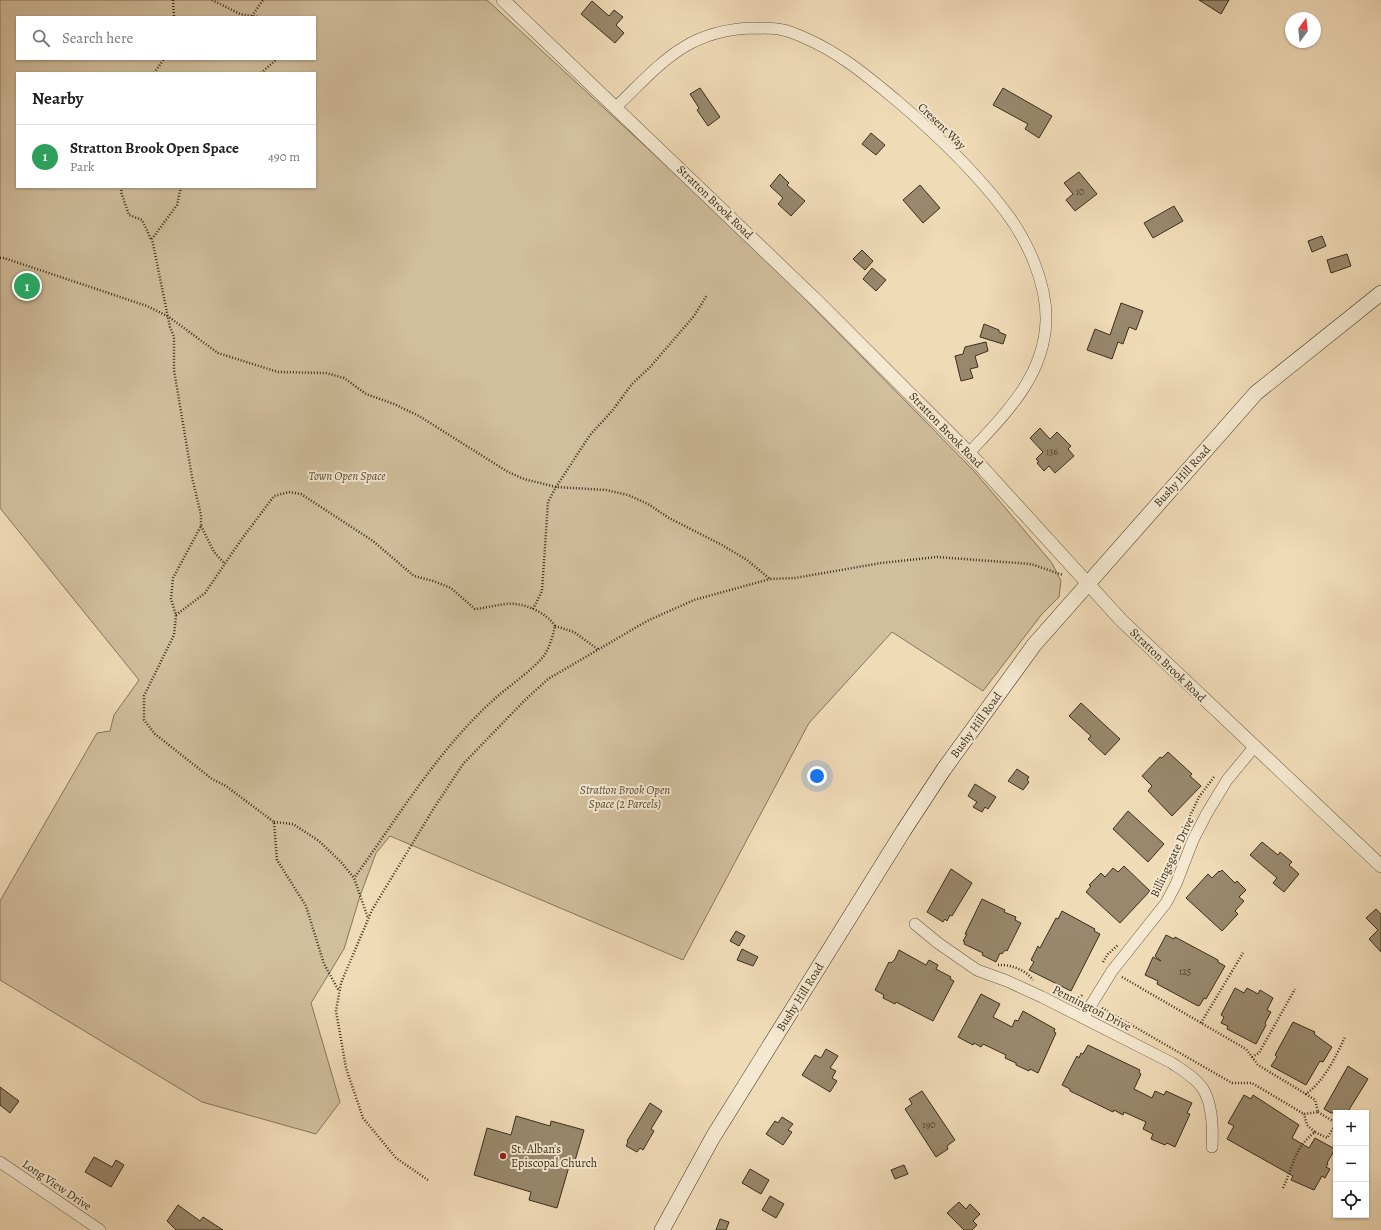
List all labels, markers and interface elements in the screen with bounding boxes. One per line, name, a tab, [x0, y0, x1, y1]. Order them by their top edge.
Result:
north arrow	[1285, 12, 1321, 48]
search box	[16, 16, 316, 60]
icon: search	[30, 27, 52, 49]
text: Search here	[62, 28, 133, 48]
text: Nearby	[32, 87, 83, 110]
street label: Cresent Way	[914, 99, 970, 153]
text: Stratton Brook Open Space	[70, 138, 239, 158]
text: 1	[43, 148, 47, 165]
text: 490 m	[268, 148, 300, 165]
text: Park	[70, 158, 94, 175]
street label: Stratton Brook Road	[673, 161, 757, 243]
house number: 10	[1076, 185, 1084, 198]
pin: 1	[14, 271, 40, 301]
street label: Stratton Brook Road	[905, 388, 987, 472]
street label: Bushy Hill Road	[1150, 441, 1214, 510]
house number: 136	[1046, 445, 1058, 458]
park label: Town Open Space	[308, 468, 386, 484]
street label: Stratton Brook Road	[1126, 624, 1210, 706]
street label: Bushy Hill Road	[947, 688, 1006, 761]
your location	[807, 766, 827, 786]
park label: Stratton Brook Open Space (2 Parcels)	[580, 782, 670, 812]
street label: Billingsgate Drive	[1146, 814, 1198, 900]
street label: Bushy Hill Road	[773, 959, 828, 1034]
house number: 125	[1179, 965, 1191, 978]
street label: Pennington Drive	[1050, 981, 1134, 1035]
map controls	[1333, 1110, 1369, 1218]
button: +	[1333, 1110, 1369, 1146]
house number: 190	[922, 1118, 936, 1131]
place label: St. Alban's Episcopal Church	[511, 1141, 598, 1171]
button: −	[1333, 1146, 1369, 1182]
marker: St. Alban's Episcopal Church	[498, 1151, 508, 1161]
street label: Long View Drive	[19, 1156, 95, 1214]
button: locate	[1333, 1182, 1369, 1218]

